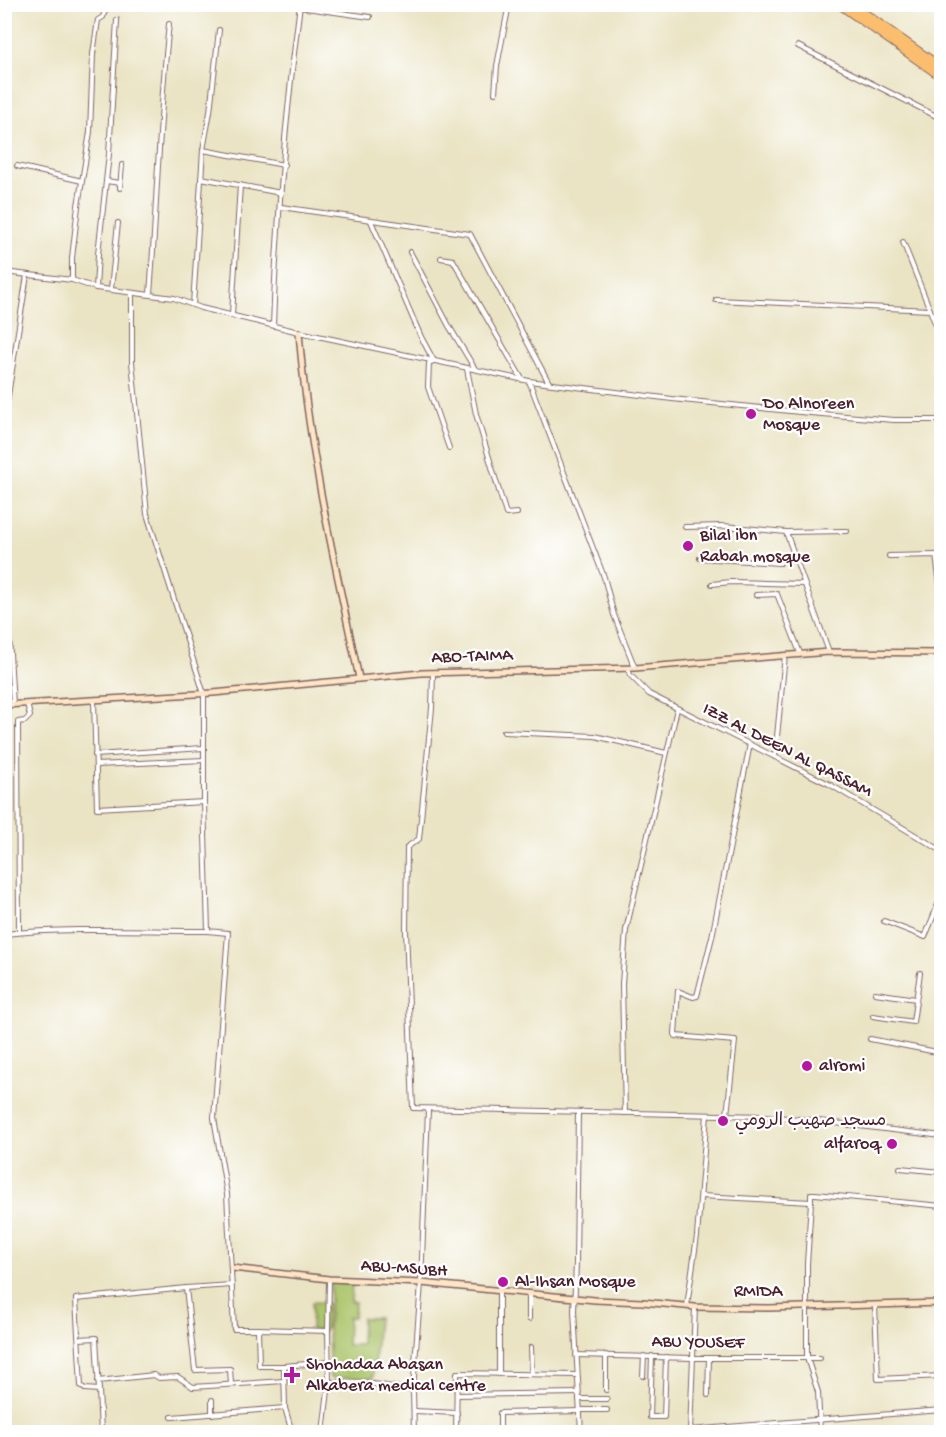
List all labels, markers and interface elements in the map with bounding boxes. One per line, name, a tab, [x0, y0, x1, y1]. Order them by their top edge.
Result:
place label: Do Alnoreen Mosque	[762, 394, 855, 436]
marker: Do Alnoreen Mosque	[744, 407, 758, 421]
place label: Bilal ibn Rabah mosque	[699, 526, 811, 568]
marker: Bilal ibn Rabah mosque	[681, 539, 695, 553]
street label: ABO-TAIMA	[431, 645, 514, 669]
street label: IZZ AL DEEN AL QASSAM	[699, 699, 876, 803]
place label: alromi	[819, 1056, 865, 1077]
marker: alromi	[800, 1059, 814, 1073]
place label: مسجد صهيب الرومي	[735, 1111, 886, 1135]
marker: مسجد صهيب الرومي	[716, 1114, 730, 1128]
place label: alfaroq	[824, 1134, 882, 1155]
marker: alfaroq	[885, 1137, 899, 1151]
street label: ABU-MSUBH	[360, 1256, 449, 1283]
place label: Al-Ihsan Mosque	[515, 1272, 636, 1293]
marker: Al-Ihsan Mosque	[496, 1275, 510, 1289]
street label: RMIDA	[734, 1282, 784, 1303]
street label: ABU YOUSEF	[651, 1332, 745, 1354]
place label: Shohadaa Abasan Alkabera medical centre	[306, 1355, 487, 1397]
marker: Shohadaa Abasan Alkabera medical centre	[283, 1366, 301, 1384]

